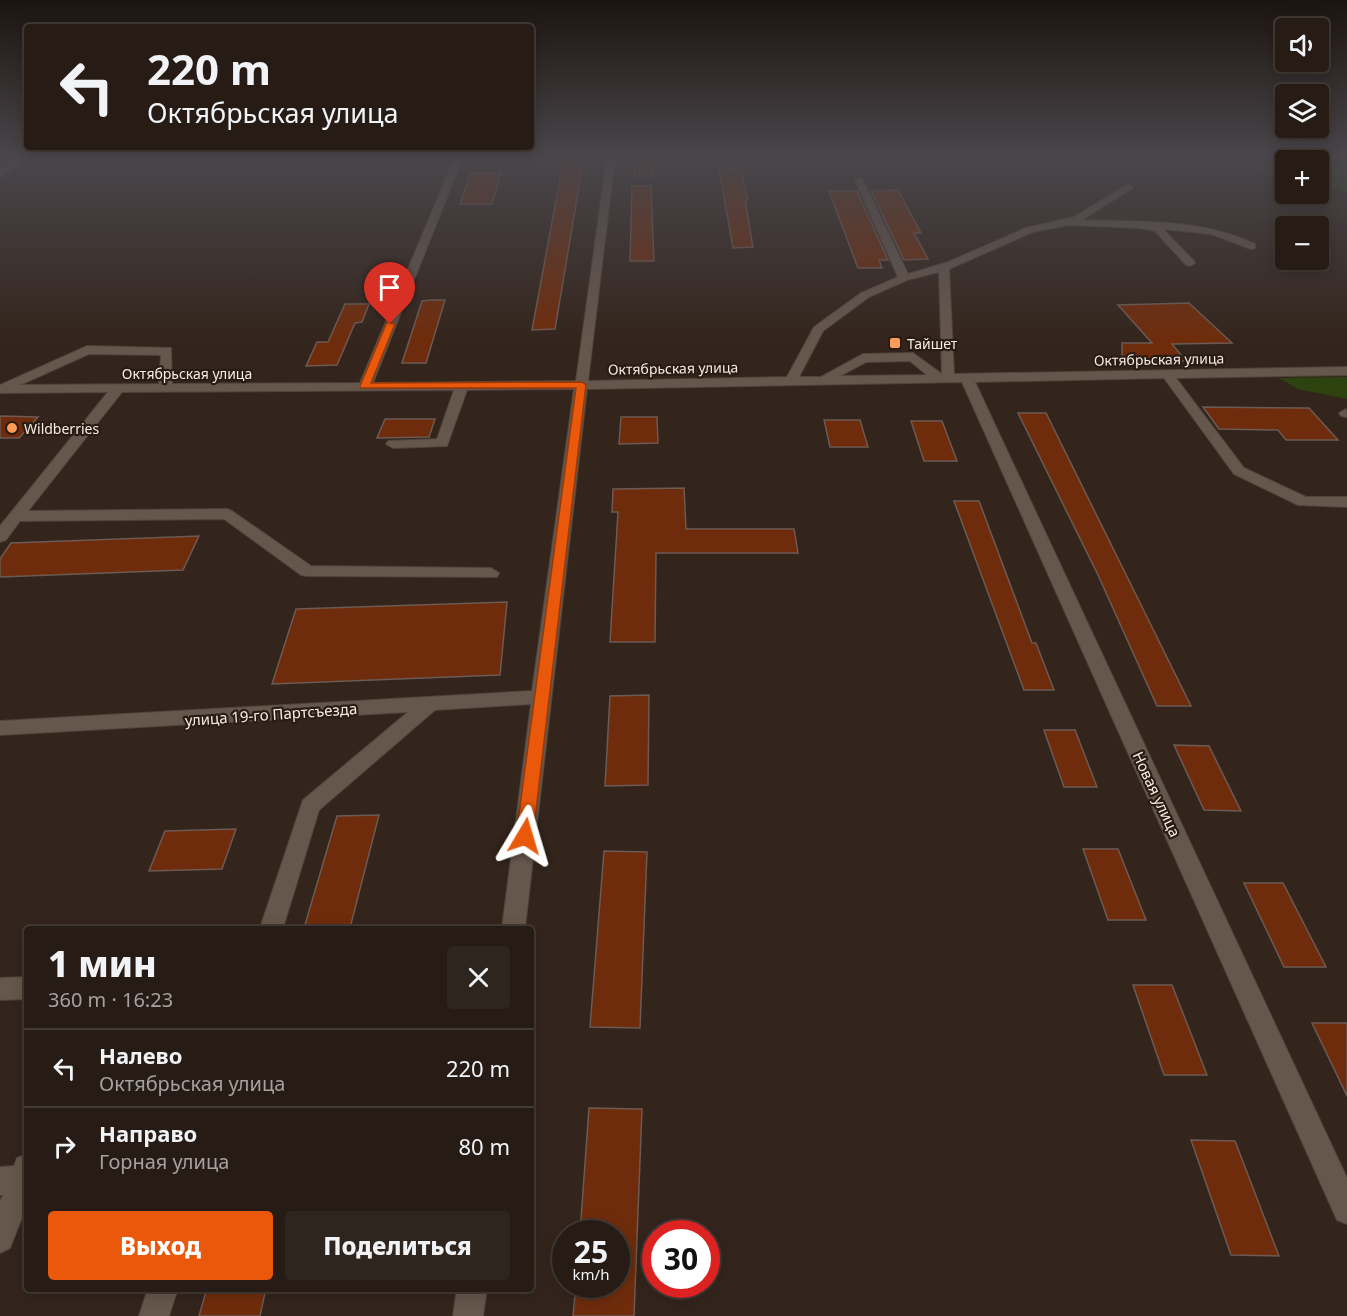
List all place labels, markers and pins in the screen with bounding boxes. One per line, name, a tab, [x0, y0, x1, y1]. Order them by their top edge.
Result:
pin	[364, 262, 415, 324]
place label: Тайшет	[907, 334, 958, 353]
marker: Тайшет	[888, 336, 902, 350]
place label: Wildberries	[24, 419, 99, 438]
marker: Wildberries	[5, 421, 19, 435]

